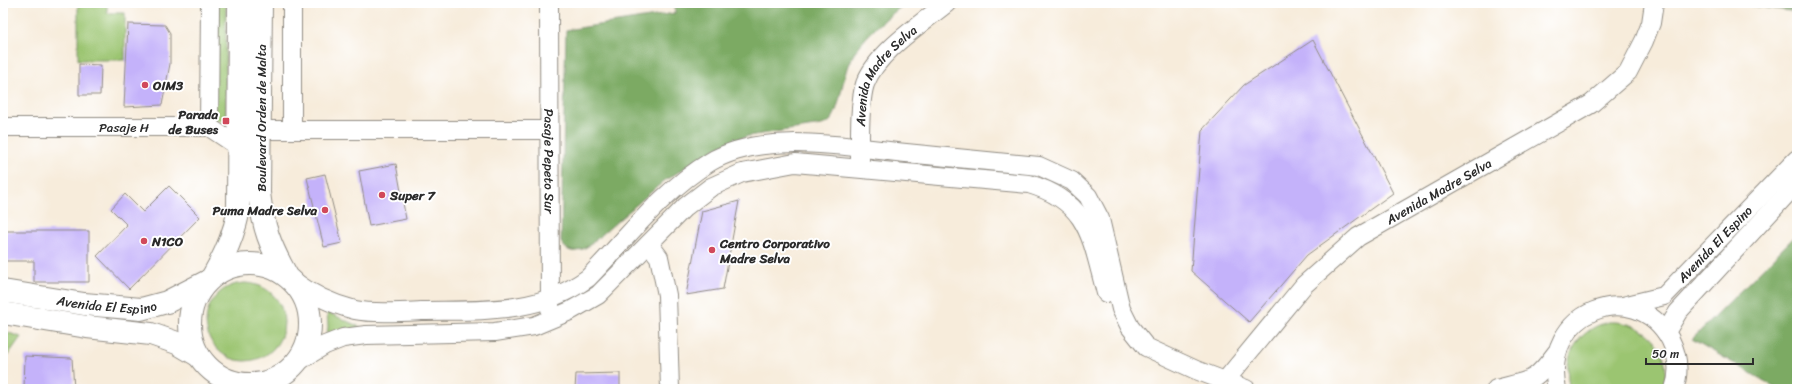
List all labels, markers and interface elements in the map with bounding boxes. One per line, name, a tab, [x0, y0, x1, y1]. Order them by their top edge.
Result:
street label: Avenida Madre Selva	[849, 19, 923, 128]
street label: Boulevard Orden de Malta	[250, 44, 273, 192]
place label: OIM3	[152, 74, 184, 97]
marker: OIM3	[140, 80, 150, 90]
place label: Parada de Buses	[168, 103, 219, 141]
street label: Pasaje Pepeto Sur	[537, 108, 561, 214]
street label: Pasaje H	[99, 116, 150, 139]
marker: Parada de Buses	[221, 116, 231, 126]
street label: Avenida Madre Selva	[1381, 152, 1497, 231]
place label: Super 7	[389, 184, 436, 207]
marker: Super 7	[377, 190, 387, 200]
place label: Puma Madre Selva	[212, 199, 317, 222]
street label: Avenida El Espino	[1671, 200, 1759, 289]
marker: Puma Madre Selva	[320, 205, 330, 215]
place label: N1CO	[151, 230, 184, 253]
place label: Centro Corporativo Madre Selva	[719, 232, 830, 270]
marker: N1CO	[139, 236, 149, 246]
marker: Centro Corporativo Madre Selva	[707, 245, 717, 255]
street label: Avenida El Espino	[54, 289, 160, 321]
scale bar	[1646, 340, 1753, 366]
text: 50 m	[1652, 343, 1679, 365]

